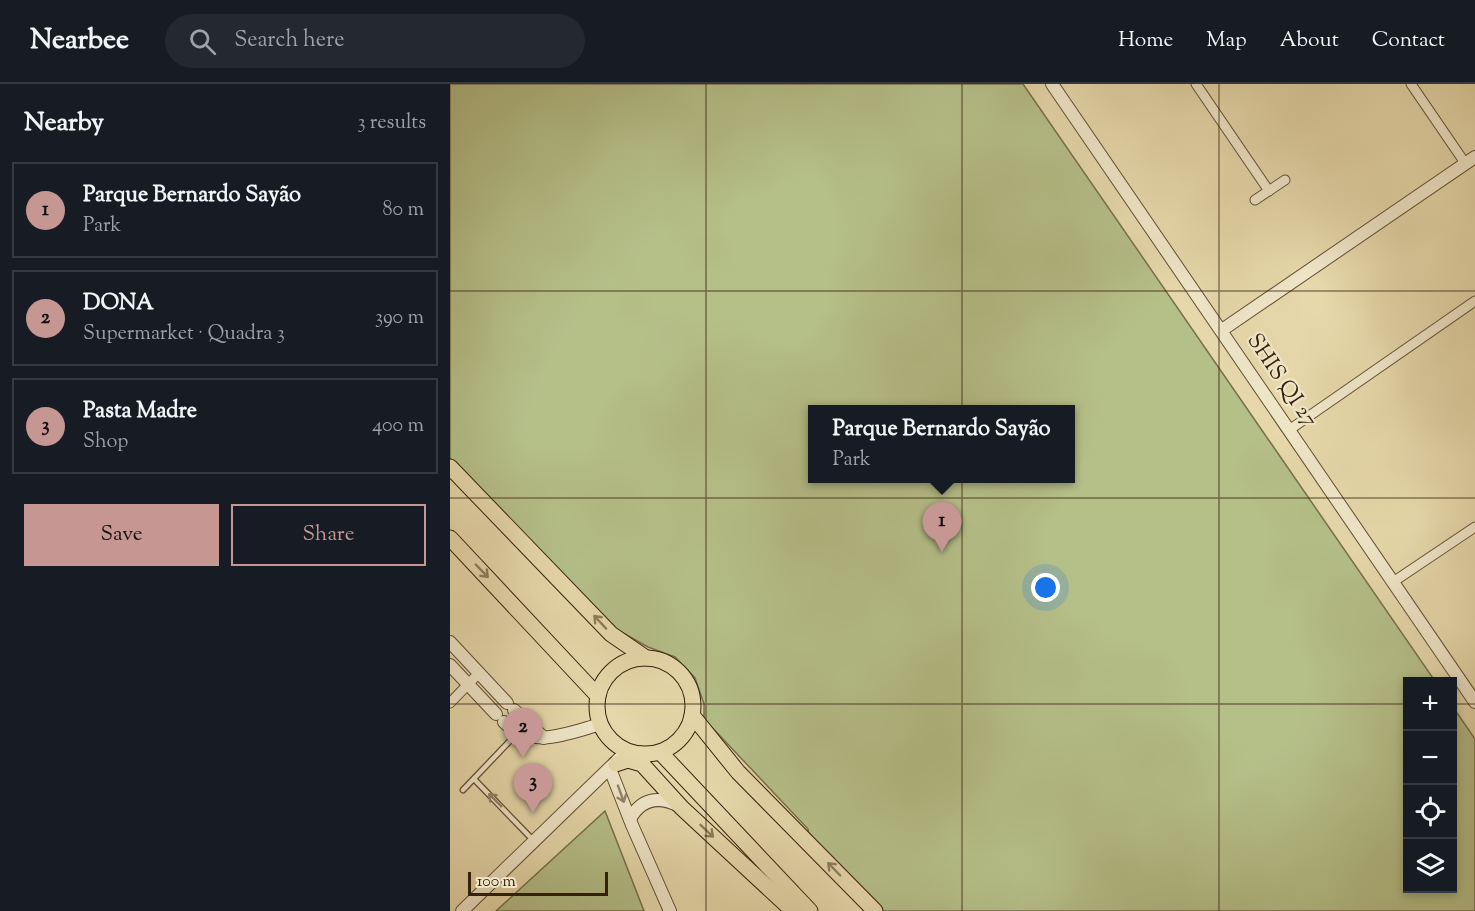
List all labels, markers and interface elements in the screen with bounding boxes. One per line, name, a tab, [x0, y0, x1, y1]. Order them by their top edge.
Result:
search box	[165, 14, 585, 68]
text: Nearbee	[30, 21, 129, 61]
icon: search	[186, 25, 219, 58]
text: Search here	[234, 25, 345, 57]
text: Home	[1118, 26, 1173, 56]
text: Map	[1206, 26, 1247, 56]
text: About	[1280, 26, 1339, 56]
text: Contact	[1372, 26, 1445, 56]
text: Nearby	[24, 105, 104, 142]
text: 3 results	[357, 109, 426, 138]
text: Parque Bernardo Sayão	[83, 180, 301, 212]
text: 1	[42, 196, 49, 225]
text: 80 m	[383, 196, 424, 225]
text: Park	[83, 212, 121, 241]
text: DONA	[83, 288, 154, 320]
text: 2	[41, 304, 50, 333]
text: 390 m	[375, 304, 424, 333]
text: Supermarket · Quadra 3	[83, 320, 285, 349]
street label: SHIS QI 27	[1238, 328, 1324, 434]
text: Pasta Madre	[83, 396, 197, 428]
popup	[808, 405, 1075, 483]
text: 3	[41, 412, 50, 441]
text: 400 m	[372, 412, 424, 441]
text: Parque Bernardo Sayão	[832, 414, 1051, 446]
text: Shop	[83, 428, 128, 457]
text: Park	[832, 446, 871, 475]
pin: 1	[922, 502, 962, 552]
button: Save	[24, 504, 219, 566]
button: Share	[231, 504, 426, 566]
one-way arrow	[475, 564, 490, 579]
your location	[1031, 573, 1060, 602]
one-way arrow	[593, 615, 607, 630]
map controls	[1403, 677, 1457, 893]
button: +	[1403, 677, 1457, 731]
pin: 2	[504, 708, 542, 758]
button: −	[1403, 731, 1457, 785]
pin: 3	[514, 764, 553, 813]
one-way arrow	[616, 784, 627, 803]
button: locate	[1403, 785, 1457, 839]
one-way arrow	[488, 792, 502, 807]
one-way arrow	[699, 824, 714, 838]
button: layers	[1403, 839, 1457, 893]
one-way arrow	[826, 862, 841, 877]
scale bar	[468, 869, 608, 896]
text: 100 m	[477, 871, 516, 894]

